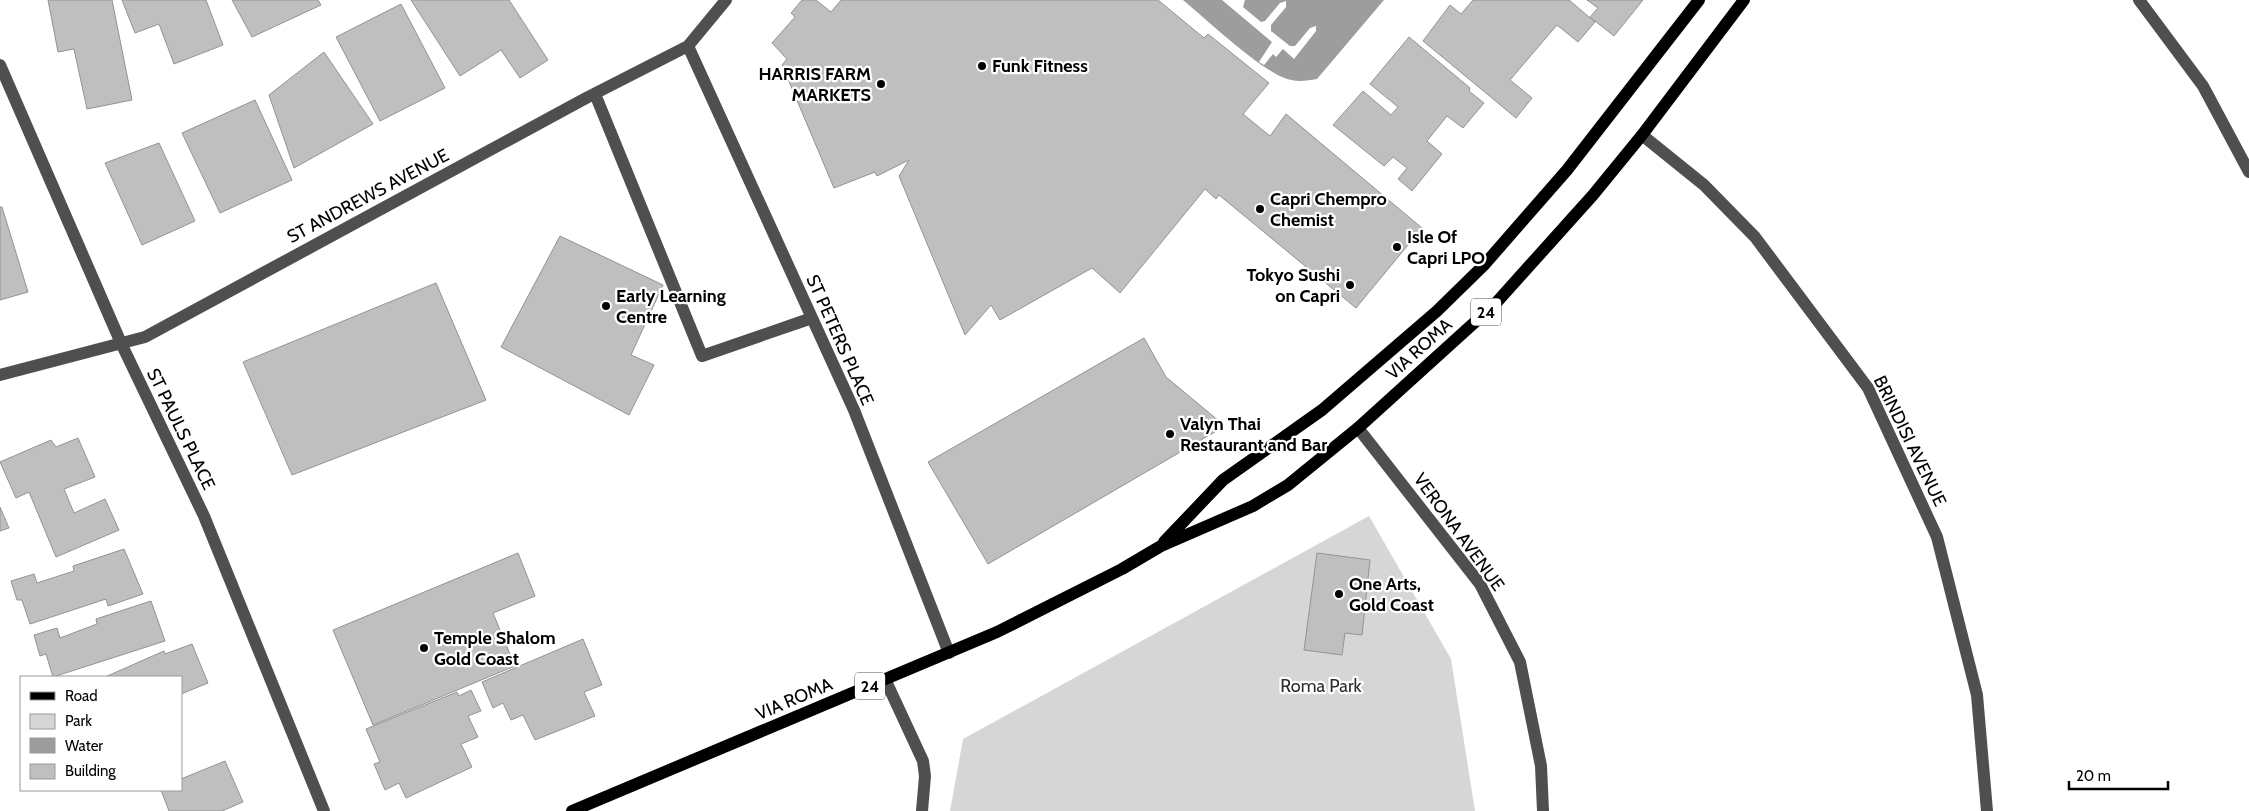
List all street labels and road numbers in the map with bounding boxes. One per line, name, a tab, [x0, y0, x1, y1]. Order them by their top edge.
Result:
street label: ST ANDREWS AVENUE	[283, 144, 453, 248]
street label: ST PETERS PLACE	[801, 271, 879, 409]
road number: 24	[1471, 298, 1501, 326]
street label: VIA ROMA	[1382, 314, 1456, 384]
street label: ST PAULS PLACE	[142, 365, 220, 493]
street label: BRINDISI AVENUE	[1869, 372, 1951, 510]
street label: VERONA AVENUE	[1409, 469, 1509, 595]
road number: 24	[855, 672, 885, 699]
street label: VIA ROMA	[752, 673, 836, 725]

